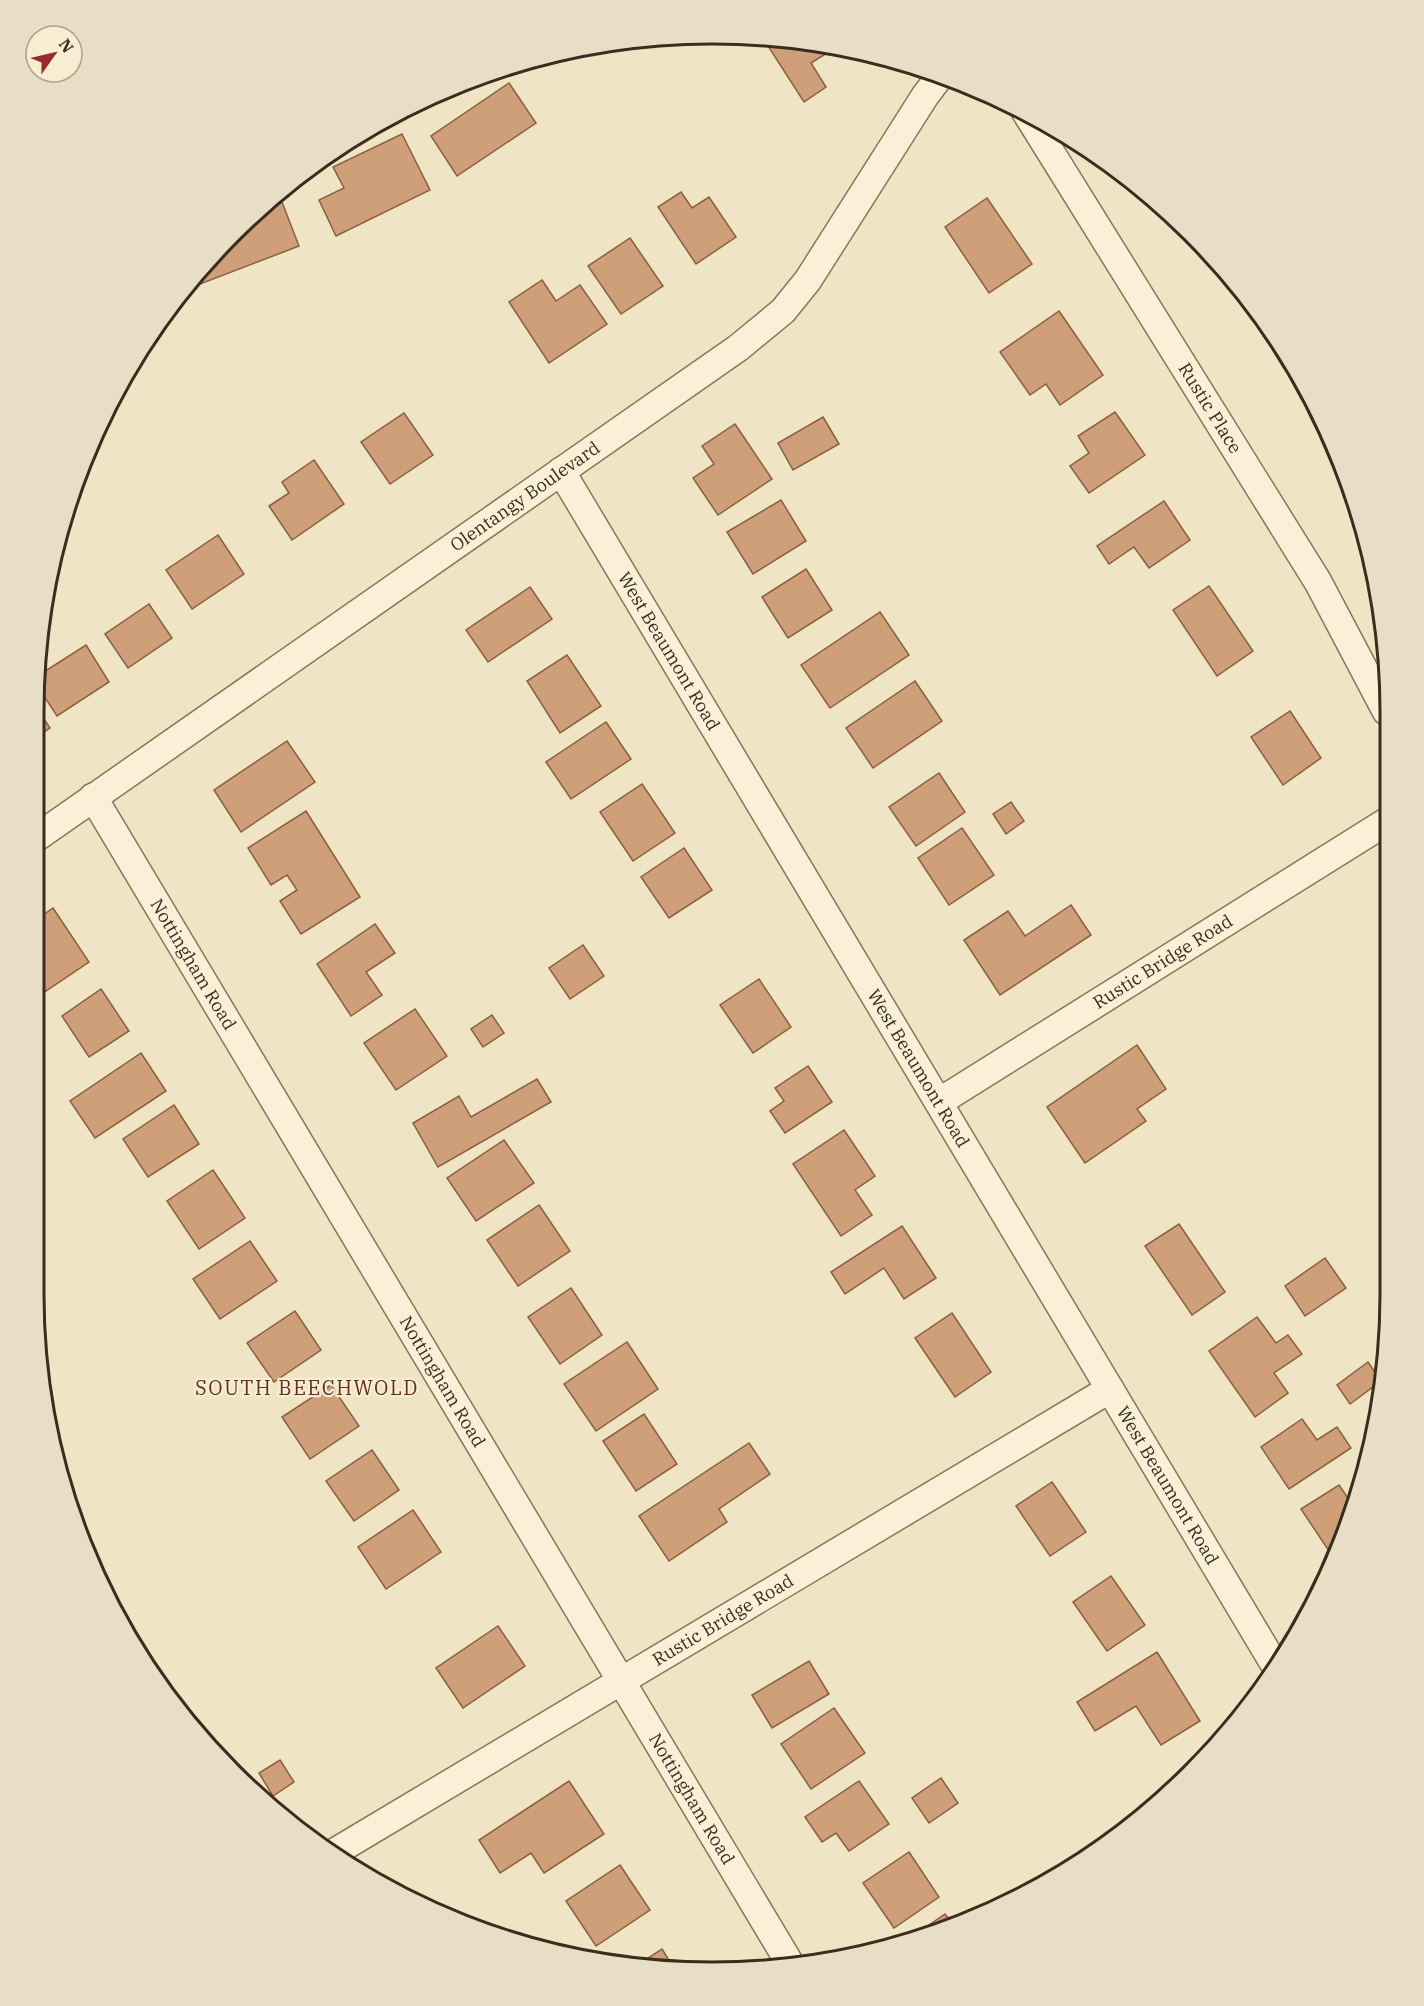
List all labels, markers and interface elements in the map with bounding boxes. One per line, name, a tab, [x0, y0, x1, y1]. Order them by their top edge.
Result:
north arrow	[24, 24, 84, 84]
text: N	[55, 35, 78, 56]
street label: Rustic Place	[1173, 358, 1247, 458]
street label: Olentangy Boulevard	[445, 436, 604, 556]
street label: West Beaumont Road	[613, 568, 725, 734]
street label: Nottingham Road	[145, 894, 242, 1034]
street label: Rustic Bridge Road	[1088, 909, 1237, 1014]
street label: West Beaumont Road	[862, 985, 975, 1152]
street label: Nottingham Road	[395, 1312, 491, 1451]
district label: SOUTH BEECHWOLD	[195, 1374, 419, 1401]
street label: West Beaumont Road	[1112, 1402, 1224, 1569]
street label: Rustic Bridge Road	[648, 1569, 798, 1671]
street label: Nottingham Road	[644, 1729, 740, 1868]

